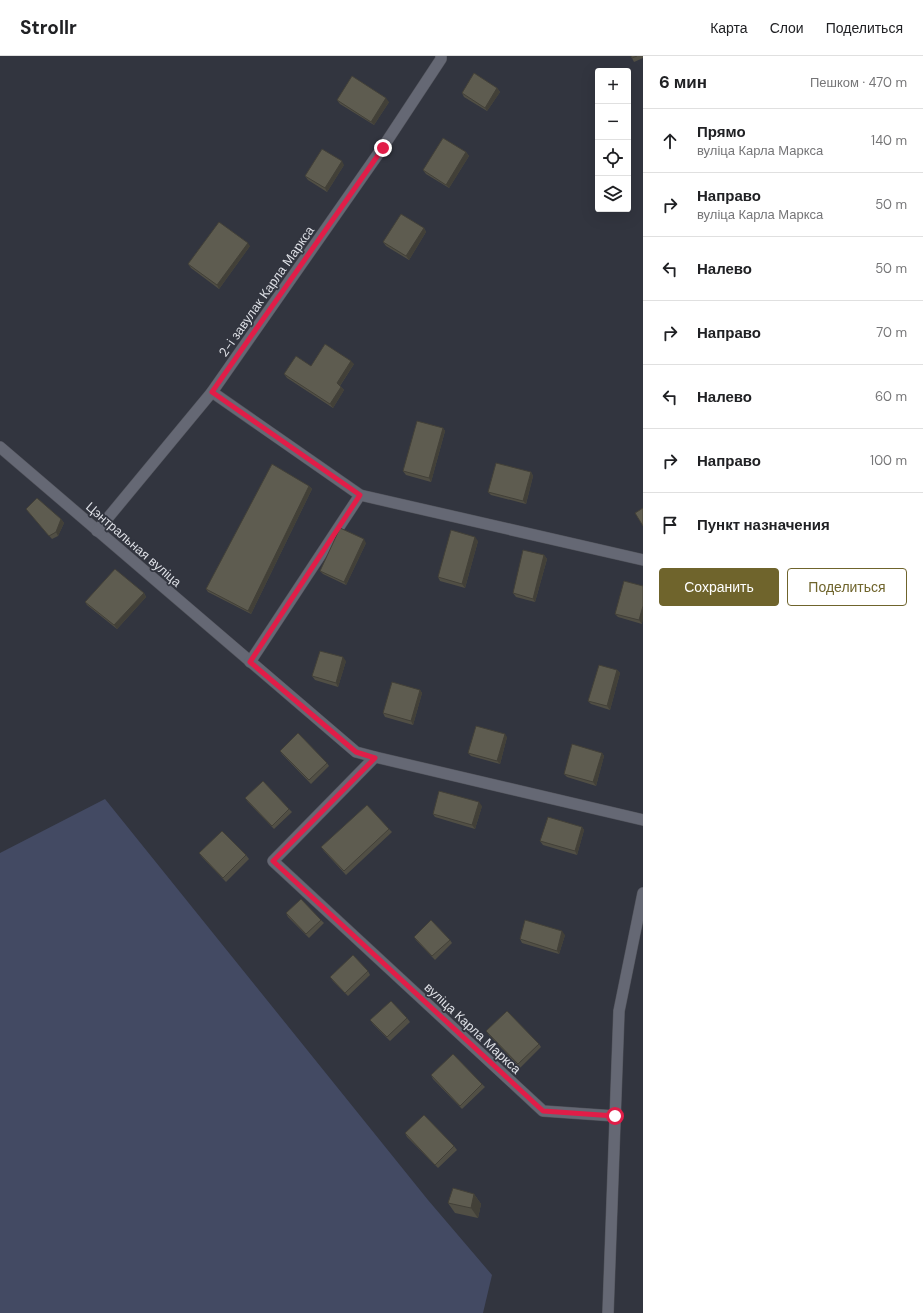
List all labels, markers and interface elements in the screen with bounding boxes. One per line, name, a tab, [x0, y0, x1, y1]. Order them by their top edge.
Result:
text: Strollr	[20, 15, 77, 40]
text: Карта	[710, 19, 748, 37]
text: Слои	[770, 19, 804, 37]
text: Поделиться	[826, 19, 903, 37]
map controls	[595, 68, 631, 212]
button: +	[595, 68, 631, 104]
text: 6 мин	[659, 71, 707, 93]
text: Пешком · 470 m	[810, 74, 907, 91]
button: −	[595, 104, 631, 140]
text: Прямо	[697, 122, 746, 142]
icon: ahead	[659, 130, 681, 152]
text: 140 m	[871, 132, 907, 149]
route end	[374, 139, 392, 157]
button: locate	[595, 140, 631, 176]
text: вуліца Карла Маркса	[697, 142, 823, 159]
button: layers	[595, 176, 631, 212]
text: Направо	[697, 186, 761, 206]
icon: right	[659, 194, 681, 216]
text: 50 m	[875, 196, 907, 213]
text: вуліца Карла Маркса	[697, 206, 823, 223]
street label: 2-і завулак Карла Маркса	[215, 222, 318, 360]
icon: left	[659, 258, 681, 280]
text: Налево	[697, 259, 752, 279]
text: 50 m	[875, 260, 907, 277]
icon: right	[659, 322, 681, 344]
text: Направо	[697, 323, 761, 343]
text: 70 m	[876, 324, 907, 341]
icon: left	[659, 386, 681, 408]
text: Налево	[697, 387, 752, 407]
text: 60 m	[875, 388, 907, 405]
icon: right	[659, 450, 681, 472]
text: Направо	[697, 451, 761, 471]
text: 100 m	[870, 452, 907, 469]
street label: Цэнтральная вуліца	[82, 498, 186, 591]
icon: arrive	[659, 514, 681, 536]
text: Пункт назначения	[697, 515, 830, 535]
button: Сохранить	[659, 568, 779, 606]
button: Поделиться	[787, 568, 907, 606]
street label: вуліца Карла Маркса	[421, 979, 525, 1078]
route start	[606, 1107, 624, 1125]

